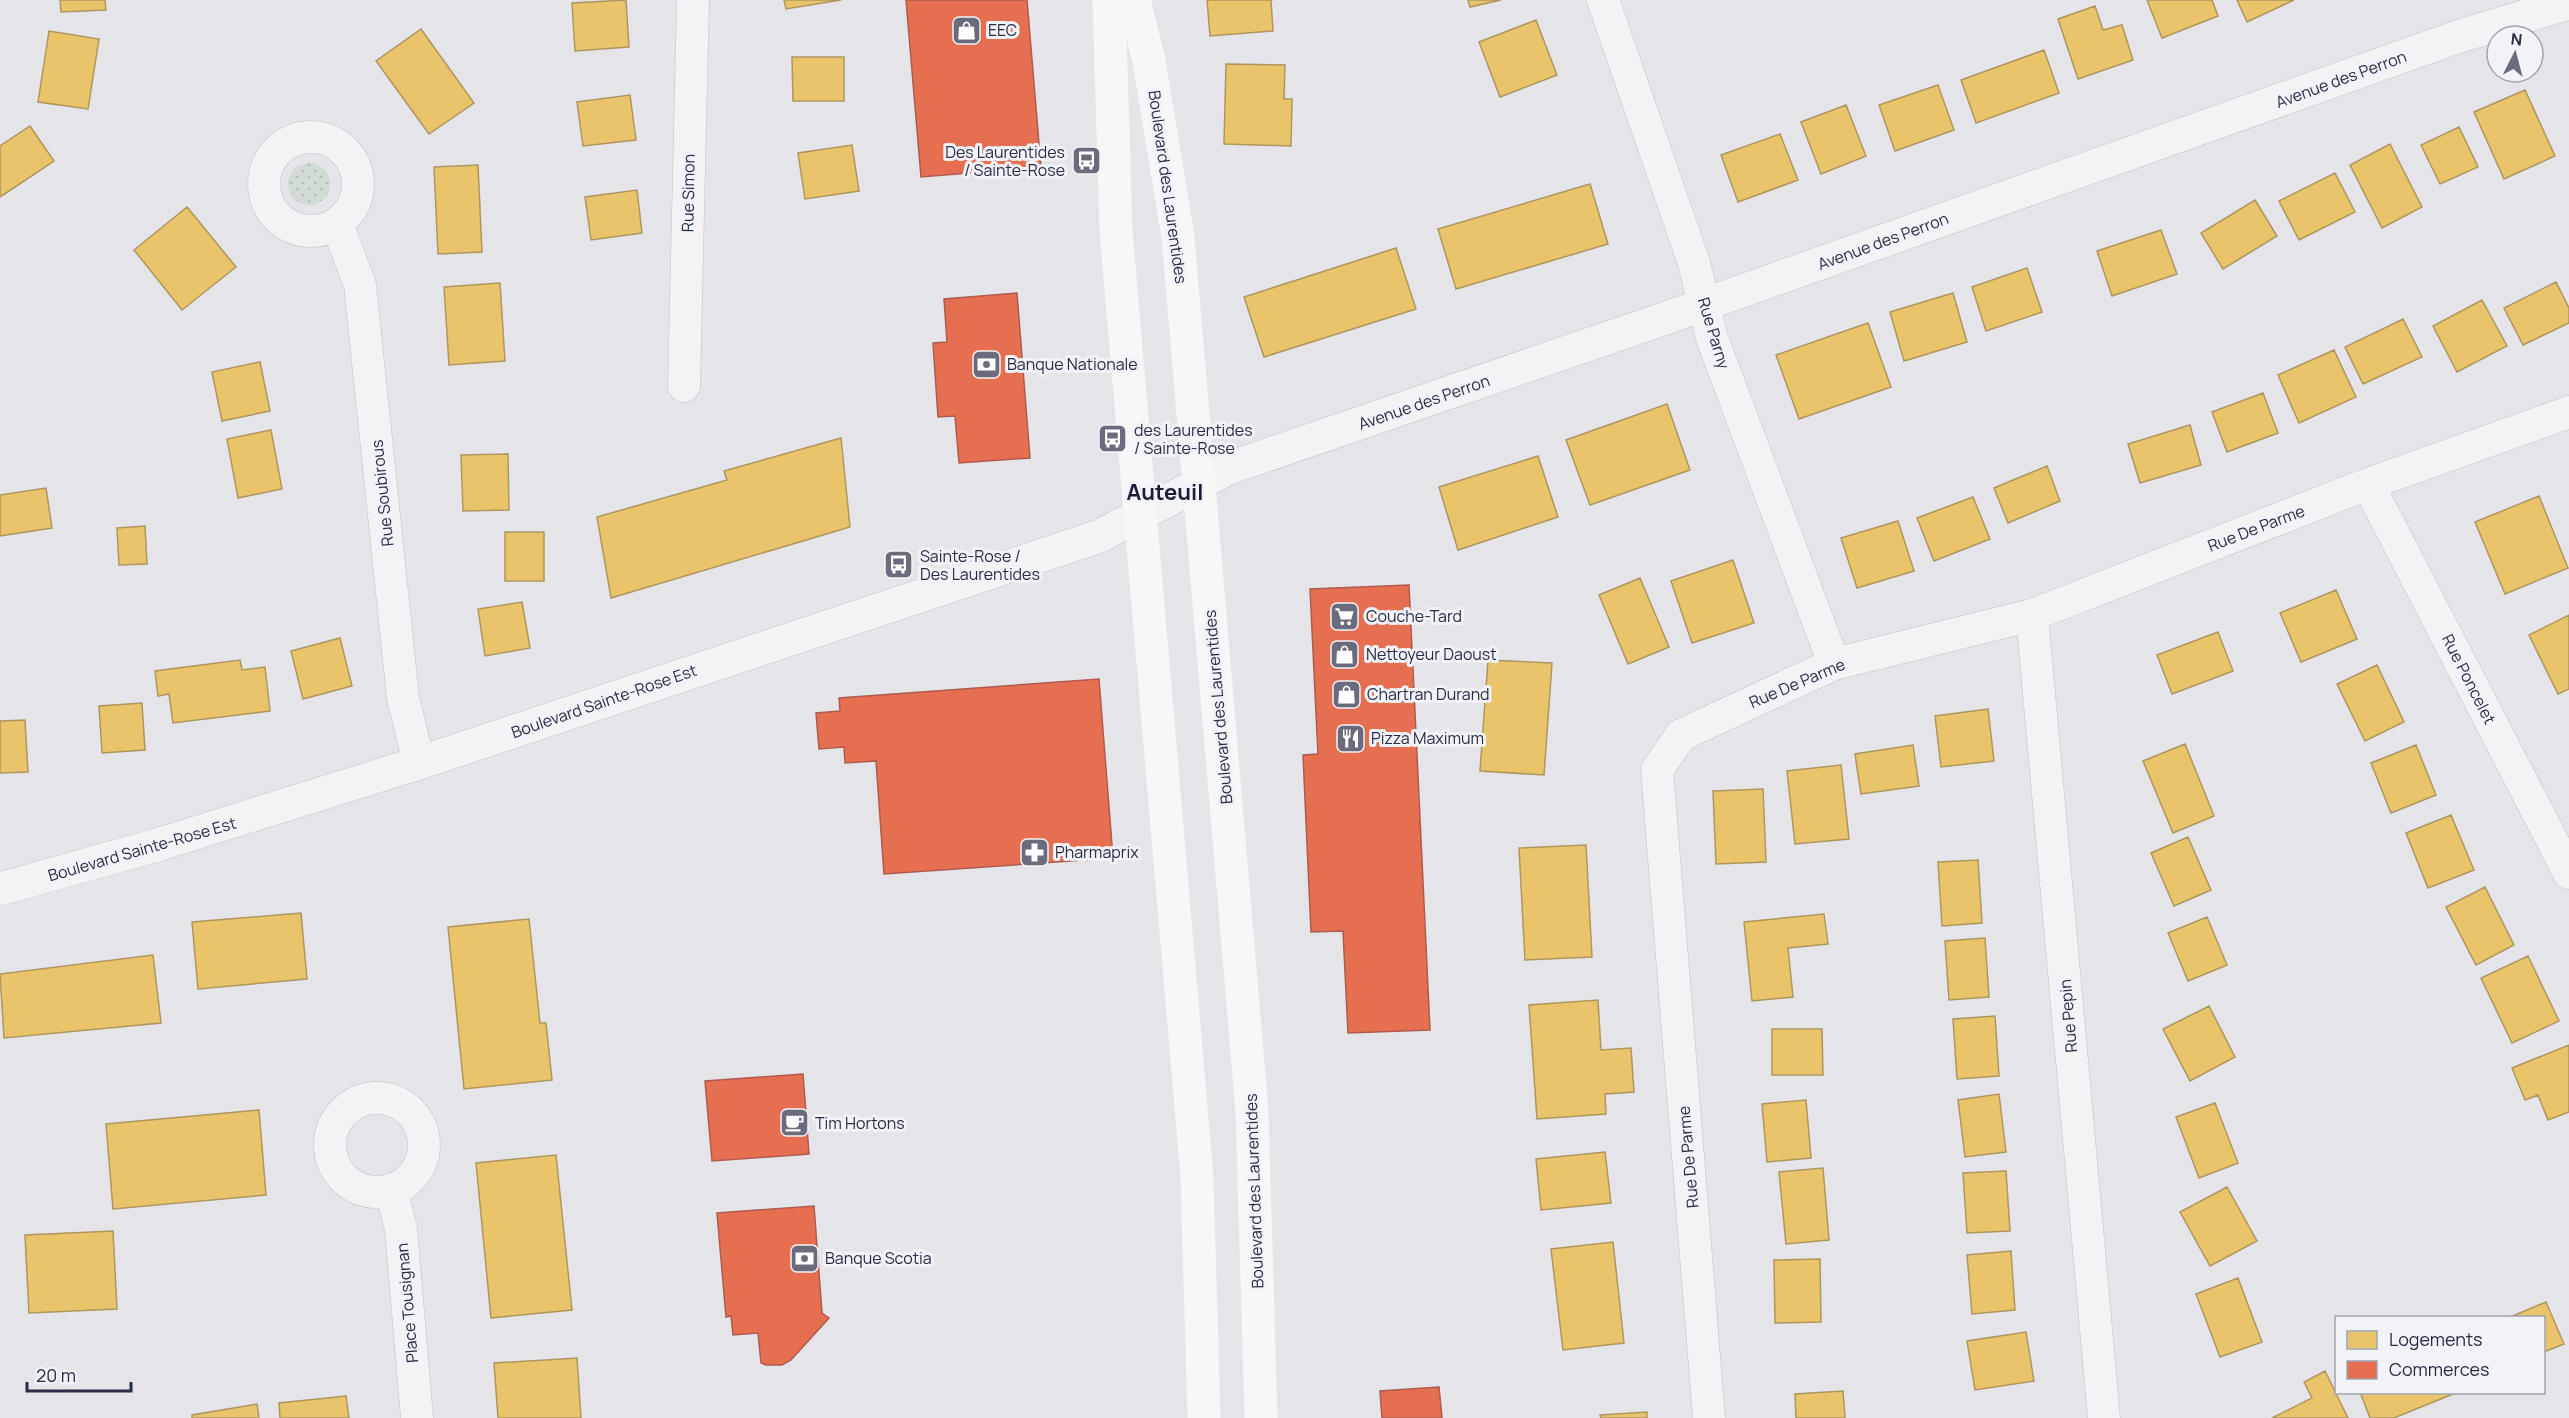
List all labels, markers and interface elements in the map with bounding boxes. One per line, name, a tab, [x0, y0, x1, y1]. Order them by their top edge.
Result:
shop icon: EEC	[951, 14, 983, 46]
place label: EEC	[988, 19, 1017, 41]
north arrow	[2485, 24, 2545, 84]
text: N	[2510, 28, 2523, 51]
street label: Avenue des Perron	[2273, 45, 2409, 113]
street label: Boulevard des Laurentides	[1144, 89, 1192, 285]
place label: Des Laurentides / Sainte-Rose	[945, 141, 1065, 181]
bus stop icon: Des Laurentides / Sainte-Rose	[1070, 145, 1102, 177]
street label: Rue Simon	[676, 154, 700, 232]
street label: Avenue des Perron	[1815, 207, 1951, 275]
street label: Rue Parny	[1693, 295, 1735, 372]
bank icon: Banque Nationale	[970, 348, 1002, 380]
place label: Banque Nationale	[1007, 353, 1138, 375]
street label: Avenue des Perron	[1355, 369, 1493, 435]
place label: des Laurentides / Sainte-Rose	[1134, 419, 1253, 459]
bus stop icon: des Laurentides / Sainte-Rose	[1097, 423, 1129, 455]
street label: Rue Soubirous	[365, 439, 399, 547]
district label: Auteuil	[1127, 477, 1203, 507]
street label: Rue De Parme	[2204, 499, 2308, 557]
place label: Sainte-Rose / Des Laurentides	[920, 545, 1040, 585]
bus stop icon: Sainte-Rose / Des Laurentides	[883, 549, 915, 581]
supermarket icon: Couche-Tard	[1329, 600, 1361, 632]
place label: Couche-Tard	[1366, 605, 1462, 627]
street label: Boulevard des Laurentides	[1199, 609, 1237, 805]
street label: Rue Poncelet	[2437, 630, 2501, 728]
shop icon: Nettoyeur Daoust	[1329, 638, 1361, 670]
place label: Nettoyeur Daoust	[1366, 643, 1497, 665]
street label: Rue De Parme	[1746, 653, 1848, 713]
street label: Boulevard Sainte-Rose Est	[508, 659, 700, 743]
shop icon: Chartran Durand	[1330, 678, 1362, 710]
place label: Chartran Durand	[1367, 683, 1490, 705]
restaurant icon: Pizza Maximum	[1334, 722, 1366, 754]
place label: Pizza Maximum	[1371, 727, 1484, 749]
street label: Boulevard Sainte-Rose Est	[45, 812, 239, 886]
pharmacy icon: Pharmaprix	[1018, 836, 1050, 868]
place label: Pharmaprix	[1055, 841, 1139, 863]
street label: Rue Pepin	[2054, 978, 2082, 1054]
street label: Boulevard des Laurentides	[1240, 1093, 1268, 1289]
street label: Rue De Parme	[1673, 1105, 1703, 1209]
cafe icon: Tim Hortons	[778, 1107, 810, 1139]
place label: Tim Hortons	[815, 1112, 905, 1134]
street label: Place Tousignan	[391, 1242, 423, 1364]
bank icon: Banque Scotia	[788, 1242, 820, 1274]
place label: Banque Scotia	[825, 1247, 932, 1269]
legend	[2335, 1316, 2545, 1394]
text: Logements	[2389, 1327, 2483, 1351]
scale bar	[27, 1355, 130, 1393]
text: Commerces	[2389, 1357, 2490, 1381]
text: 20 m	[36, 1363, 76, 1387]

